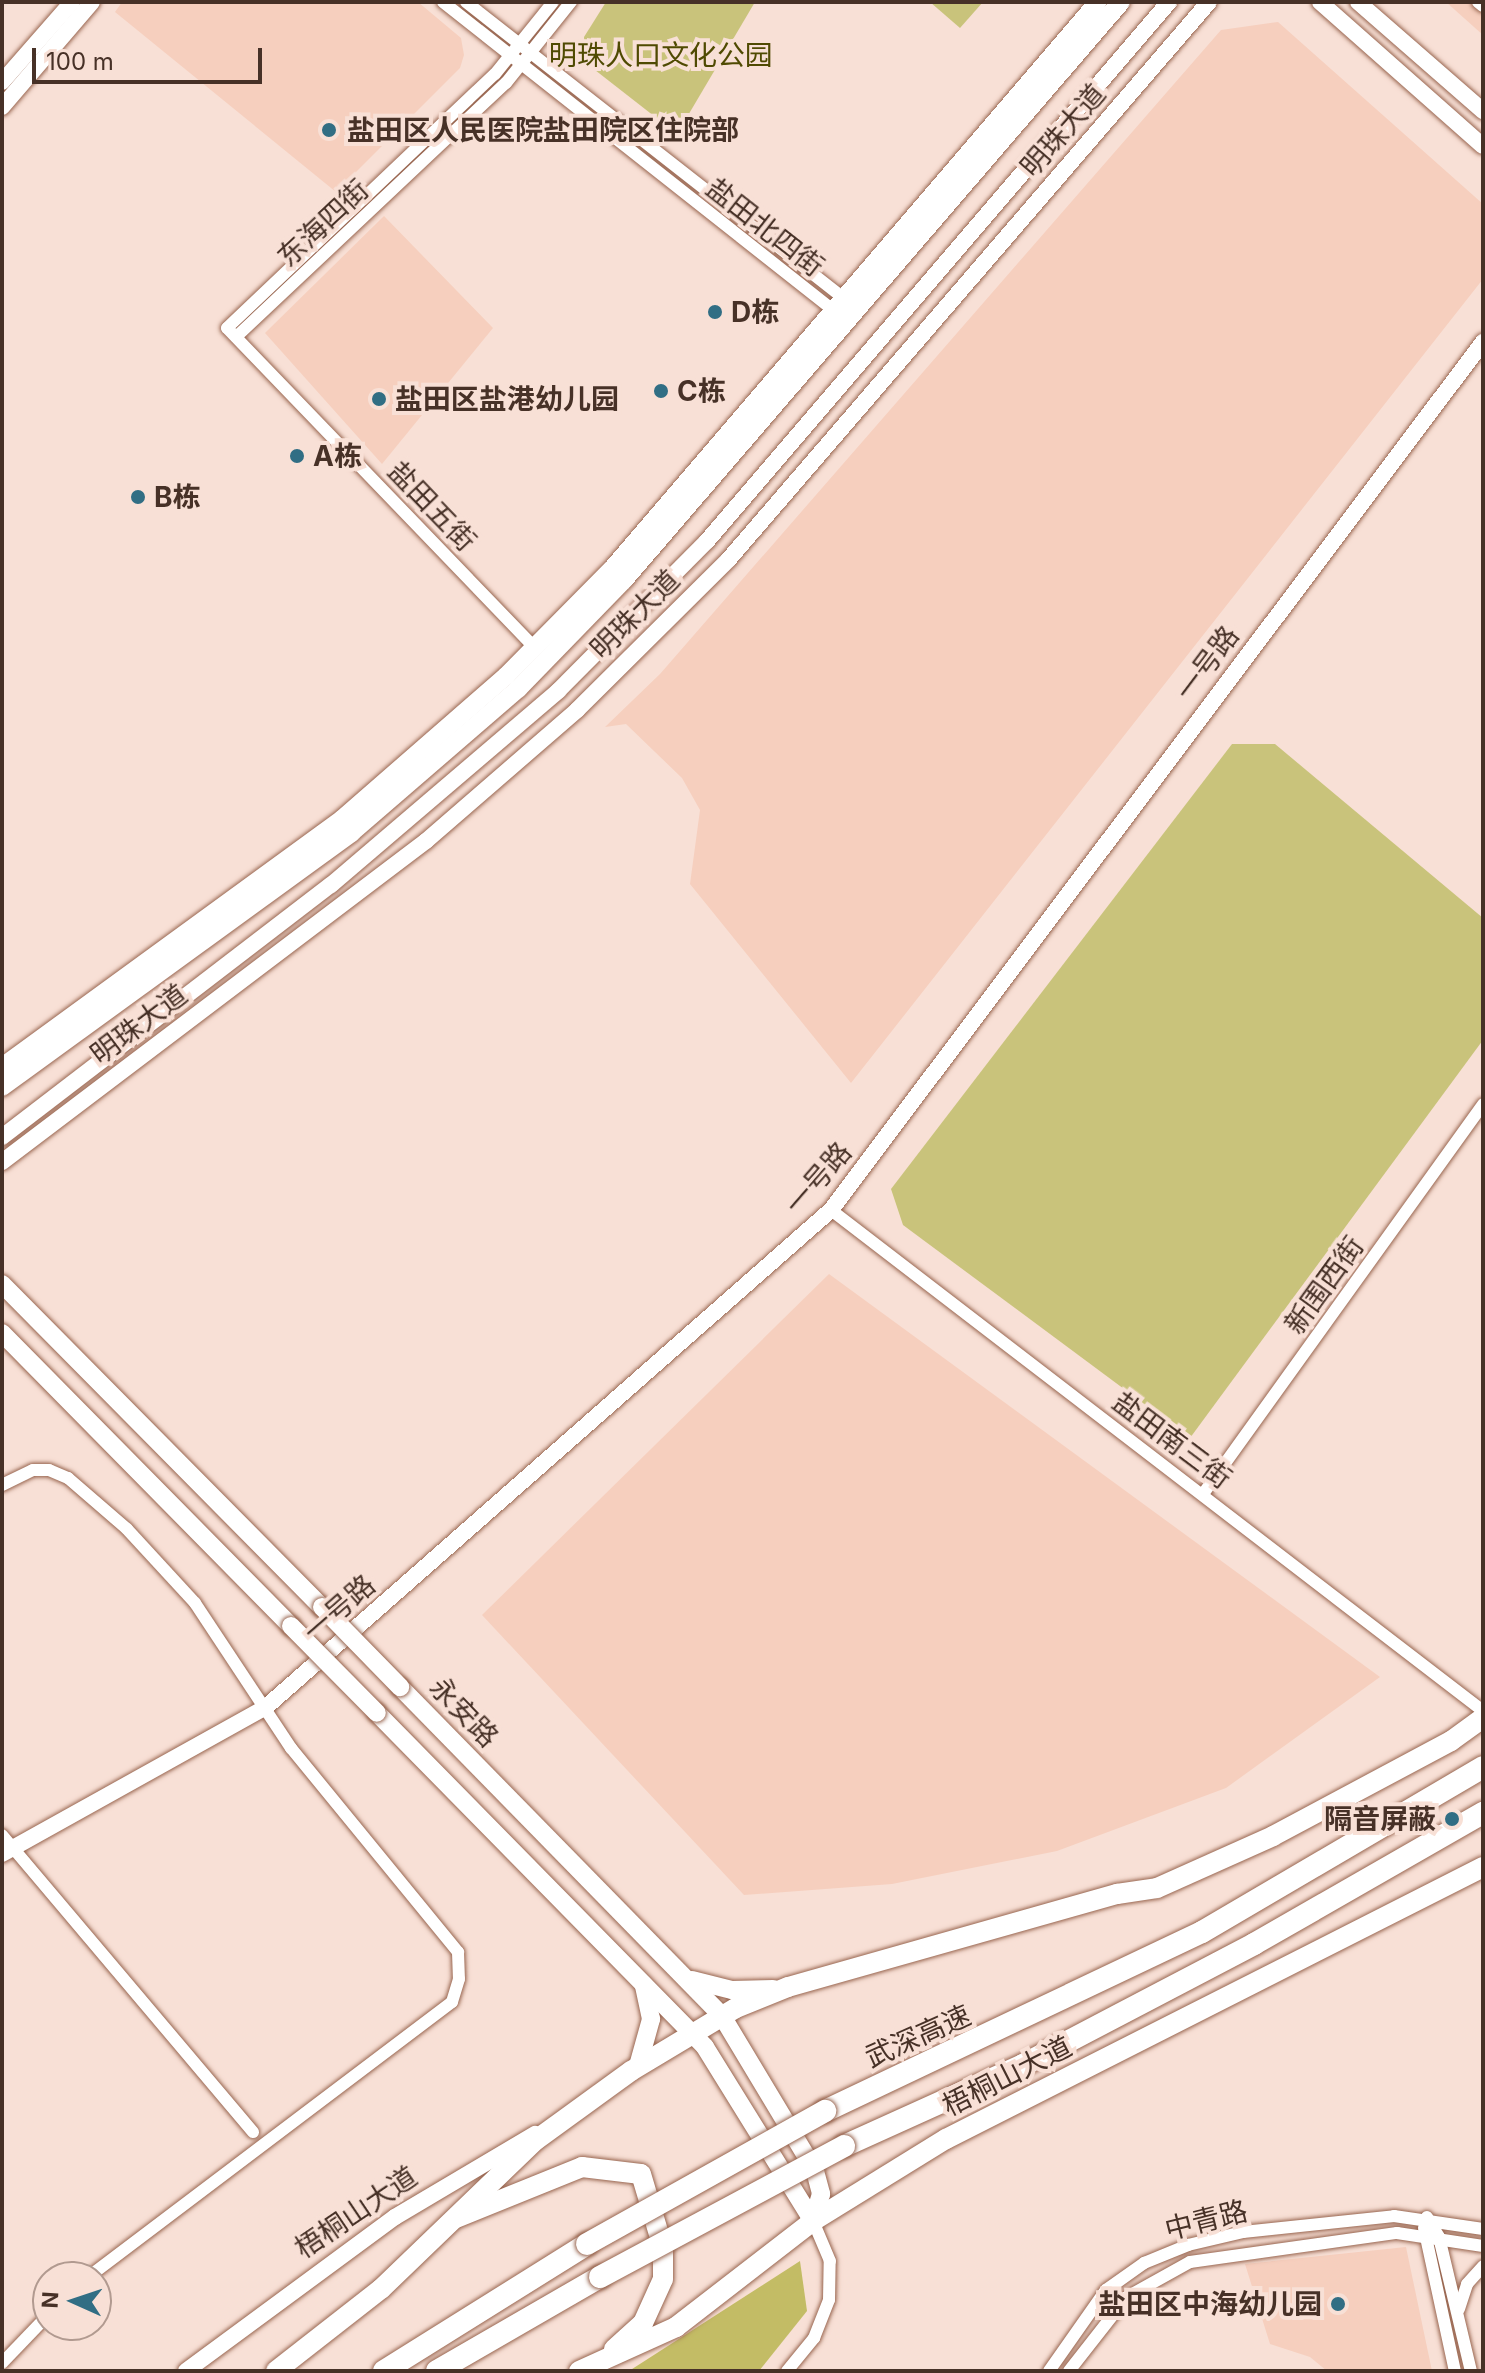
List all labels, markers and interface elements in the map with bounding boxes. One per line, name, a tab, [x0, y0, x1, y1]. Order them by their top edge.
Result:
scale bar	[36, 32, 266, 82]
park label: 明珠人口文化公园	[549, 38, 773, 72]
text: 100 m	[46, 47, 114, 76]
street label: 明珠大道	[1014, 77, 1112, 183]
place label: 盐田区人民医院盐田院区住院部	[347, 113, 739, 147]
marker: 盐田区人民医院盐田院区住院部	[318, 119, 340, 141]
street label: 盐田北四街	[699, 171, 831, 283]
street label: 东海四街	[271, 173, 375, 273]
place label: D栋	[731, 295, 779, 329]
marker: D栋	[706, 303, 724, 321]
place label: C栋	[677, 374, 726, 408]
place label: 盐田区盐港幼儿园	[395, 382, 619, 416]
marker: C栋	[652, 382, 670, 400]
marker: 盐田区盐港幼儿园	[370, 390, 388, 408]
place label: A栋	[313, 439, 362, 473]
marker: A栋	[288, 447, 306, 465]
street label: 盐田五街	[381, 454, 483, 558]
place label: B栋	[154, 480, 201, 514]
marker: B栋	[129, 488, 147, 506]
street label: 明珠大道	[584, 563, 686, 665]
street label: 一号路	[1168, 619, 1246, 707]
street label: 明珠大道	[84, 977, 194, 1071]
street label: 一号路	[778, 1135, 858, 1221]
street label: 新围西街	[1277, 1230, 1371, 1340]
street label: 盐田南三街	[1106, 1384, 1238, 1496]
street label: 一号路	[296, 1568, 382, 1648]
street label: 永安路	[423, 1670, 505, 1754]
place label: 隔音屏蔽	[1324, 1802, 1436, 1836]
marker: 隔音屏蔽	[1443, 1810, 1461, 1828]
street label: 武深高速	[860, 1998, 976, 2074]
street label: 梧桐山大道	[937, 2029, 1077, 2123]
street label: 梧桐山大道	[289, 2159, 423, 2265]
street label: 中青路	[1161, 2194, 1251, 2246]
north arrow	[32, 2261, 112, 2341]
place label: 盐田区中海幼儿园	[1098, 2287, 1322, 2321]
text: N	[37, 2291, 63, 2309]
marker: 盐田区中海幼儿园	[1329, 2295, 1347, 2313]

